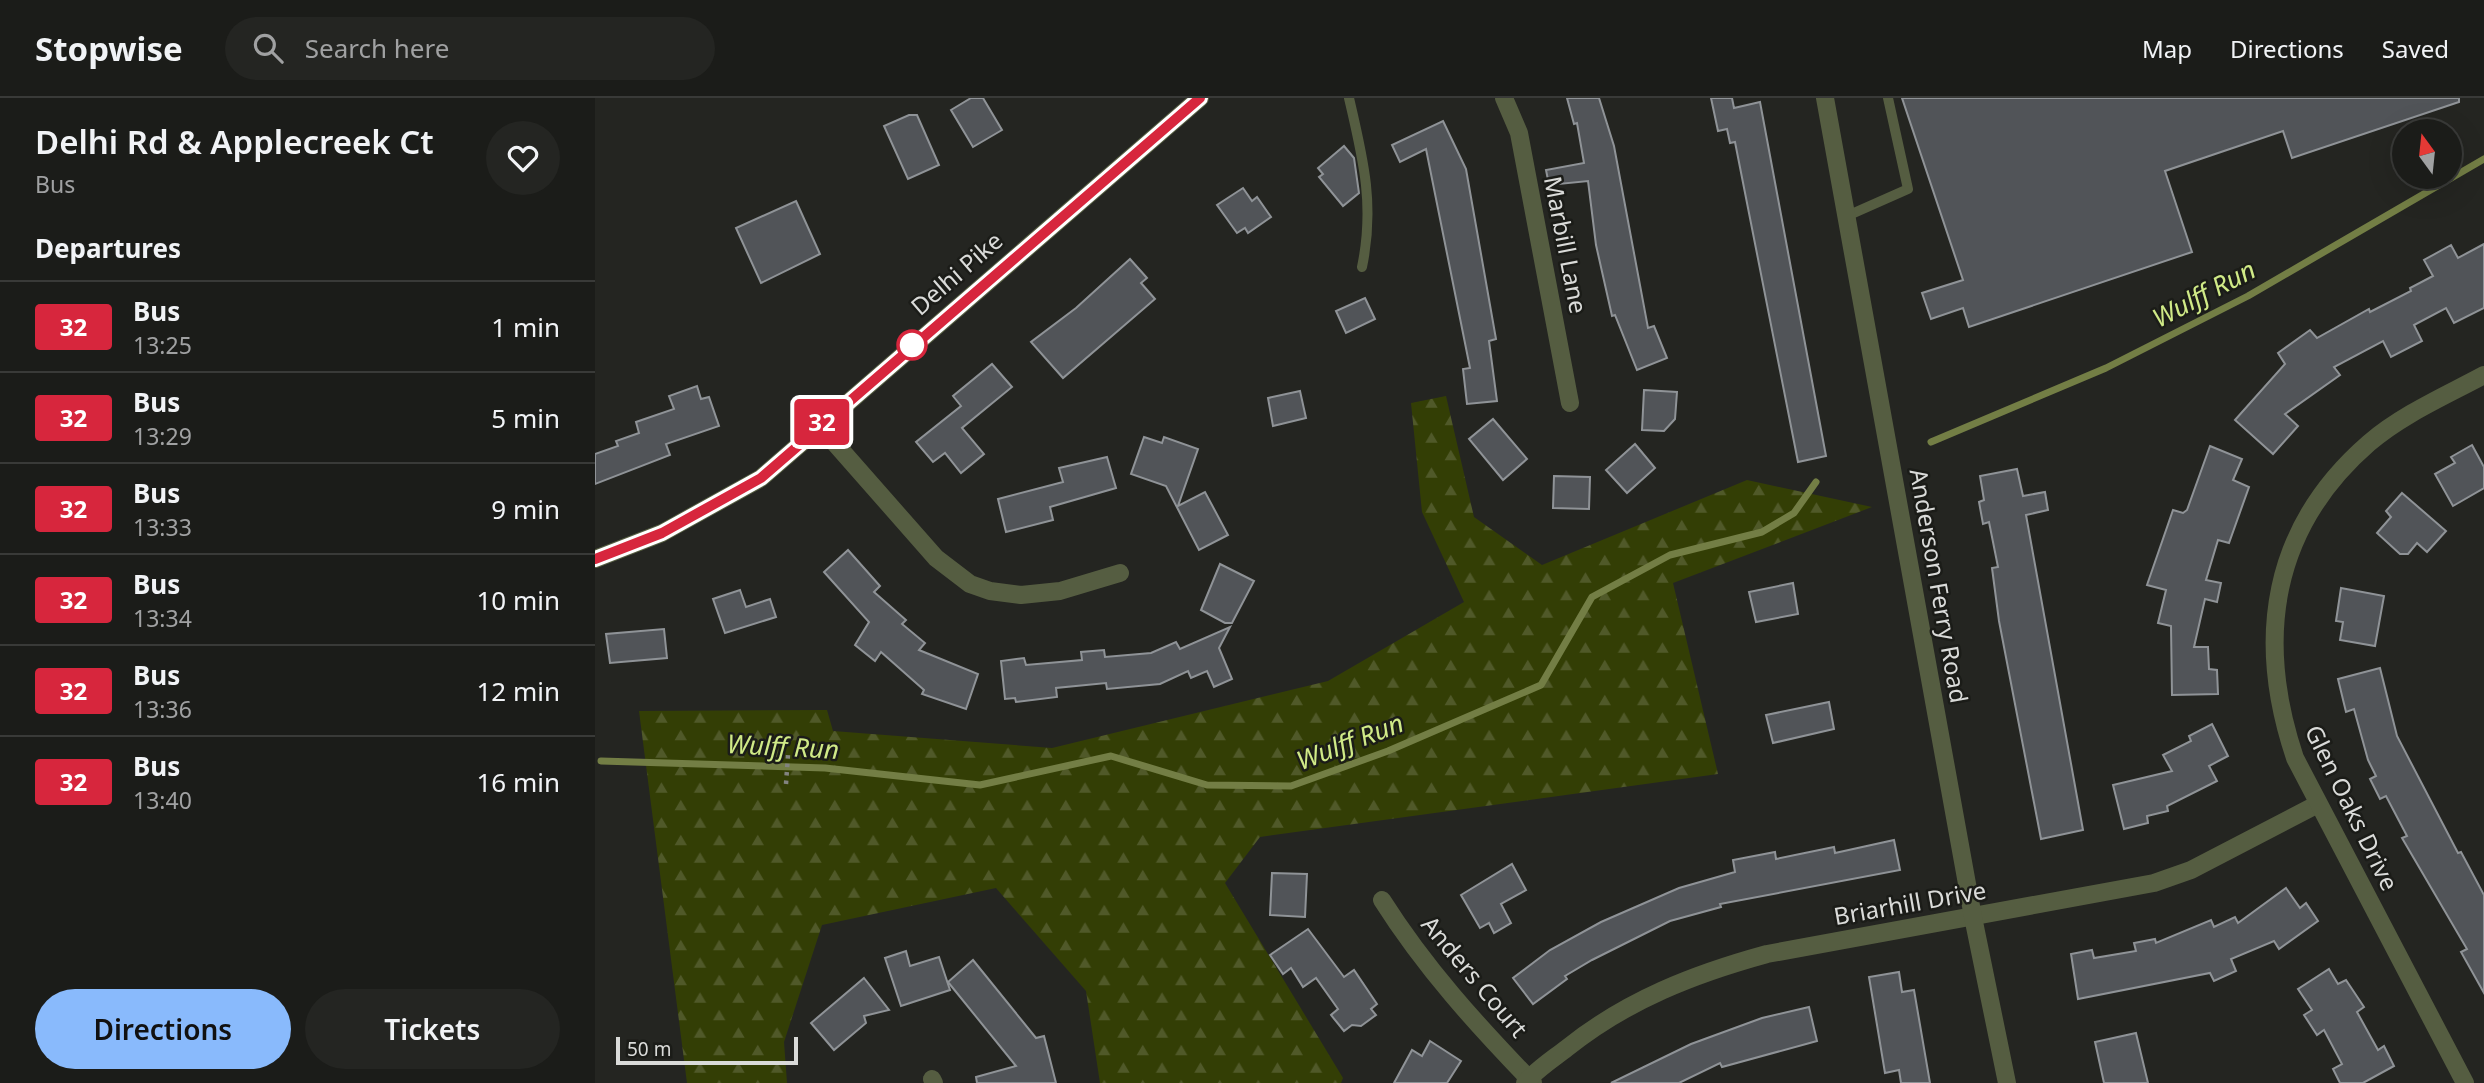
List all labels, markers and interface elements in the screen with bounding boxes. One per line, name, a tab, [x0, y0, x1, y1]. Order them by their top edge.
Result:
search box	[225, 17, 715, 80]
text: Stopwise	[35, 26, 183, 71]
icon: search	[249, 29, 287, 67]
text: Search here	[305, 30, 449, 66]
text: Map	[2142, 32, 2192, 65]
text: Directions	[2230, 32, 2344, 65]
text: Saved	[2382, 32, 2449, 65]
text: Delhi Rd & Applecreek Ct	[35, 119, 434, 164]
north arrow	[2392, 119, 2462, 189]
map controls	[2392, 119, 2462, 189]
button: heart	[486, 121, 560, 195]
text: Bus	[35, 168, 75, 200]
street label: Marbill Lane	[1537, 173, 1596, 316]
street label: Delhi Pike	[903, 224, 1009, 322]
text: Departures	[35, 230, 181, 266]
water label: Wulff Run	[2146, 251, 2261, 335]
text: Bus	[133, 293, 180, 329]
text: 1 min	[491, 309, 560, 345]
text: 32	[60, 310, 87, 343]
text: 13:25	[133, 329, 192, 361]
unlabelled marker	[897, 330, 927, 360]
text: Bus	[133, 384, 180, 420]
line badge: 32	[791, 399, 853, 445]
text: 5 min	[491, 400, 560, 436]
text: 32	[60, 401, 87, 434]
text: 32	[808, 405, 836, 438]
text: 13:29	[133, 420, 192, 452]
street label: Anderson Ferry Road	[1903, 466, 1976, 706]
text: Bus	[133, 475, 180, 511]
text: 9 min	[491, 491, 560, 527]
text: 32	[60, 492, 87, 525]
text: 13:33	[133, 511, 192, 543]
text: Bus	[133, 566, 180, 602]
text: 10 min	[476, 582, 560, 618]
text: 32	[60, 583, 87, 616]
text: 13:34	[133, 602, 192, 634]
text: Bus	[133, 657, 180, 693]
text: 12 min	[476, 673, 560, 709]
text: 32	[60, 674, 87, 707]
text: 13:36	[133, 693, 192, 725]
water label: Wulff Run	[1291, 704, 1408, 778]
street label: Glen Oaks Drive	[2298, 719, 2407, 896]
water label: Wulff Run	[726, 725, 840, 767]
text: Bus	[133, 748, 180, 784]
text: 16 min	[476, 764, 560, 800]
text: 32	[60, 765, 87, 798]
text: 13:40	[133, 784, 192, 816]
street label: Briarhill Drive	[1831, 873, 1988, 932]
street label: Anders Court	[1415, 908, 1536, 1044]
button: Directions	[35, 989, 291, 1069]
button: Tickets	[305, 989, 560, 1069]
scale bar	[616, 1034, 798, 1066]
text: 50 m	[627, 1036, 671, 1062]

